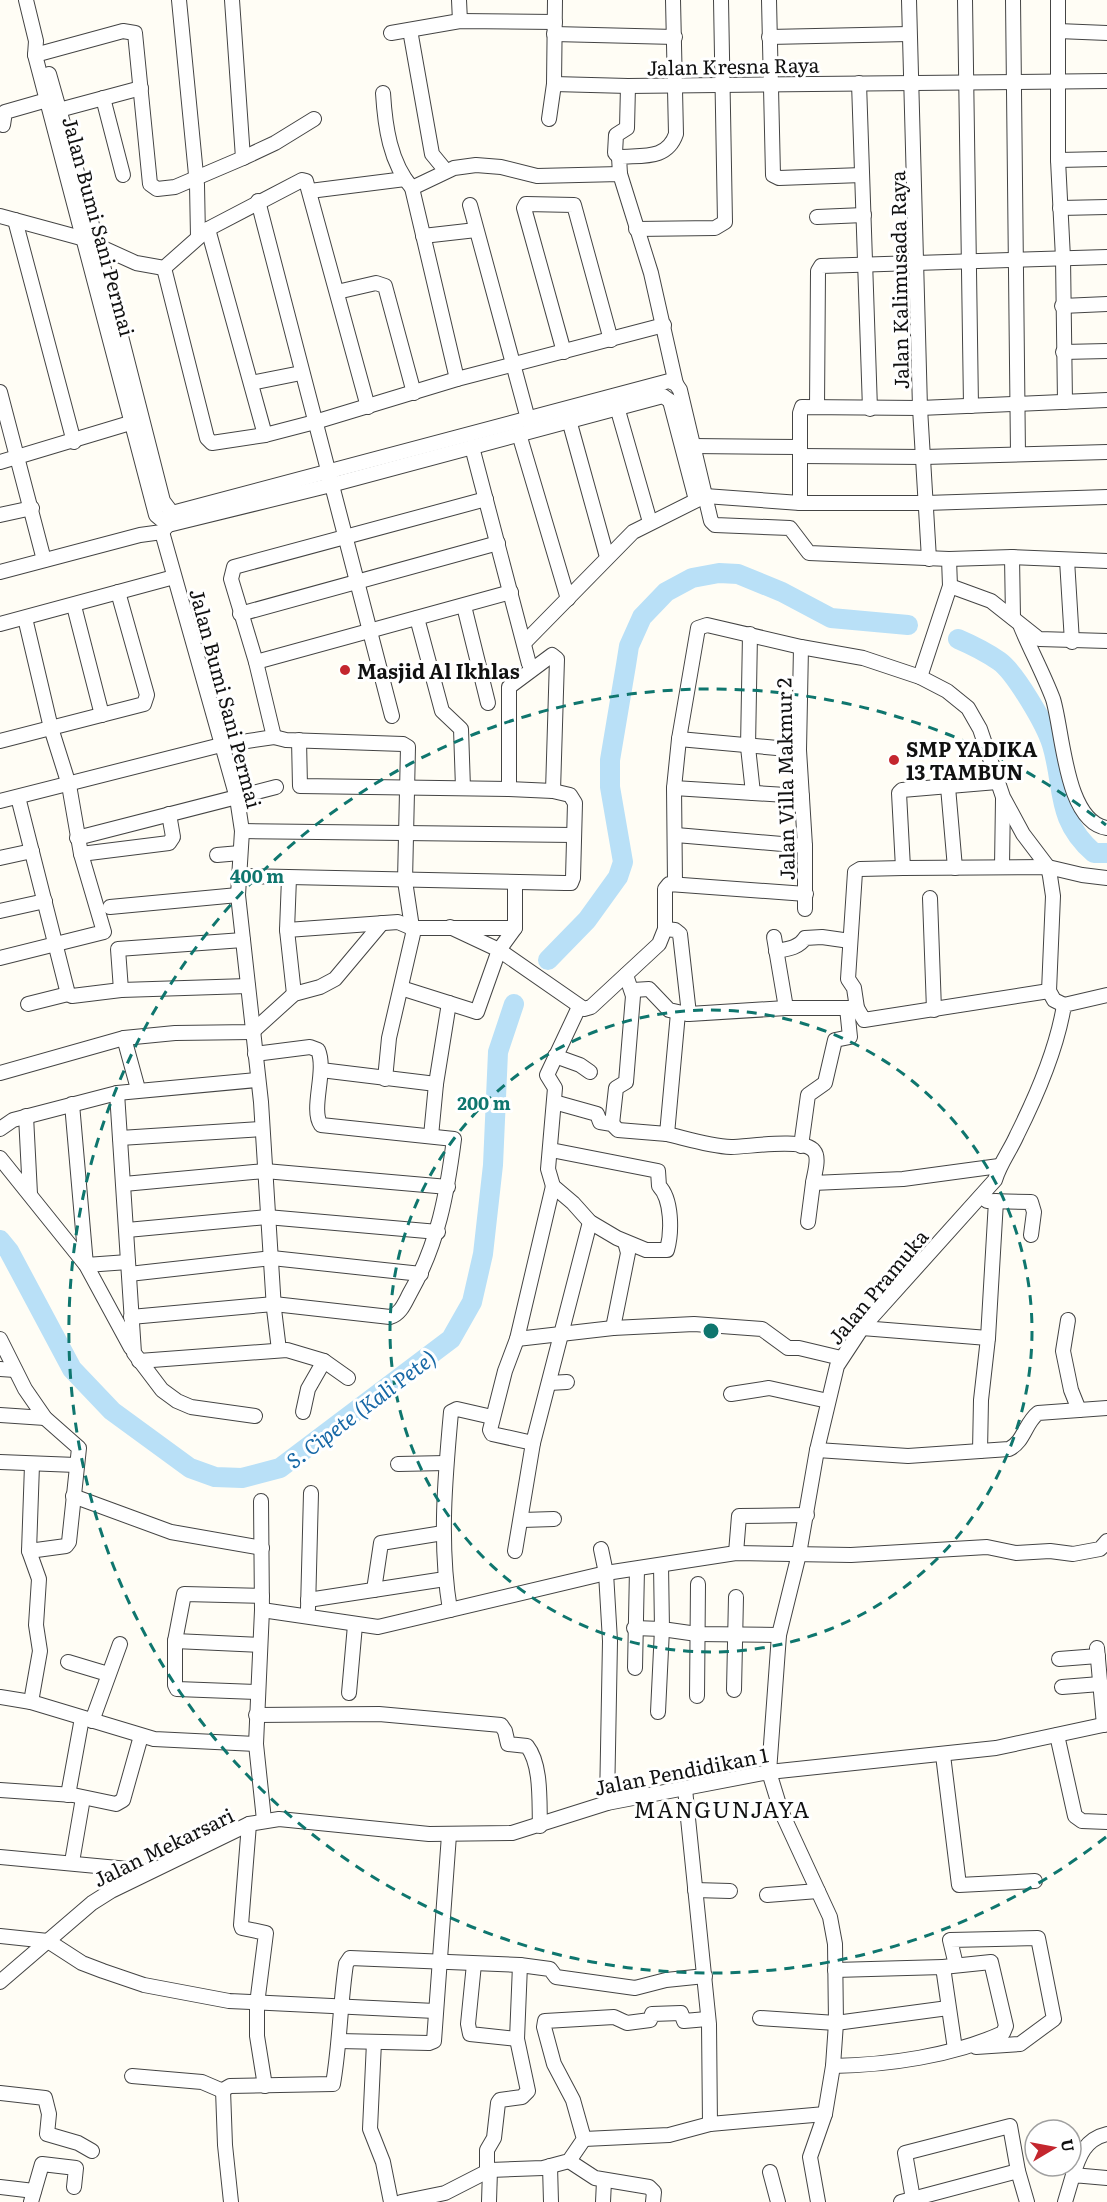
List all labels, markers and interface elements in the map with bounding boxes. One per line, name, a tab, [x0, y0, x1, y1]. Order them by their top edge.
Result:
street label: Jalan Kresna Raya	[646, 48, 820, 82]
street label: Jalan Bumi Sani Permai	[56, 113, 144, 340]
street label: Jalan Kalimusada Raya	[881, 170, 915, 390]
street label: Jalan Bumi Sani Permai	[183, 585, 271, 812]
place label: Masjid Al Ikhlas	[357, 655, 520, 685]
marker: Masjid Al Ikhlas	[338, 663, 352, 677]
street label: Jalan Villa Makmur 2	[767, 677, 801, 881]
place label: SMP YADIKA 13 TAMBUN	[906, 733, 1037, 786]
marker: SMP YADIKA 13 TAMBUN	[887, 753, 901, 767]
text: 400 m	[230, 862, 284, 889]
text: 200 m	[457, 1089, 511, 1116]
street label: Jalan Pramuka	[820, 1222, 934, 1350]
centre of rings	[701, 1321, 721, 1341]
water label: S. Cipete (Kali Pete)	[279, 1341, 441, 1475]
street label: Jalan Pendidikan 1	[591, 1738, 771, 1802]
district label: MANGUNJAYA	[633, 1792, 811, 1825]
street label: Jalan Mekarsari	[88, 1799, 239, 1893]
north arrow	[1023, 2118, 1083, 2178]
text: U	[1056, 2137, 1082, 2154]

